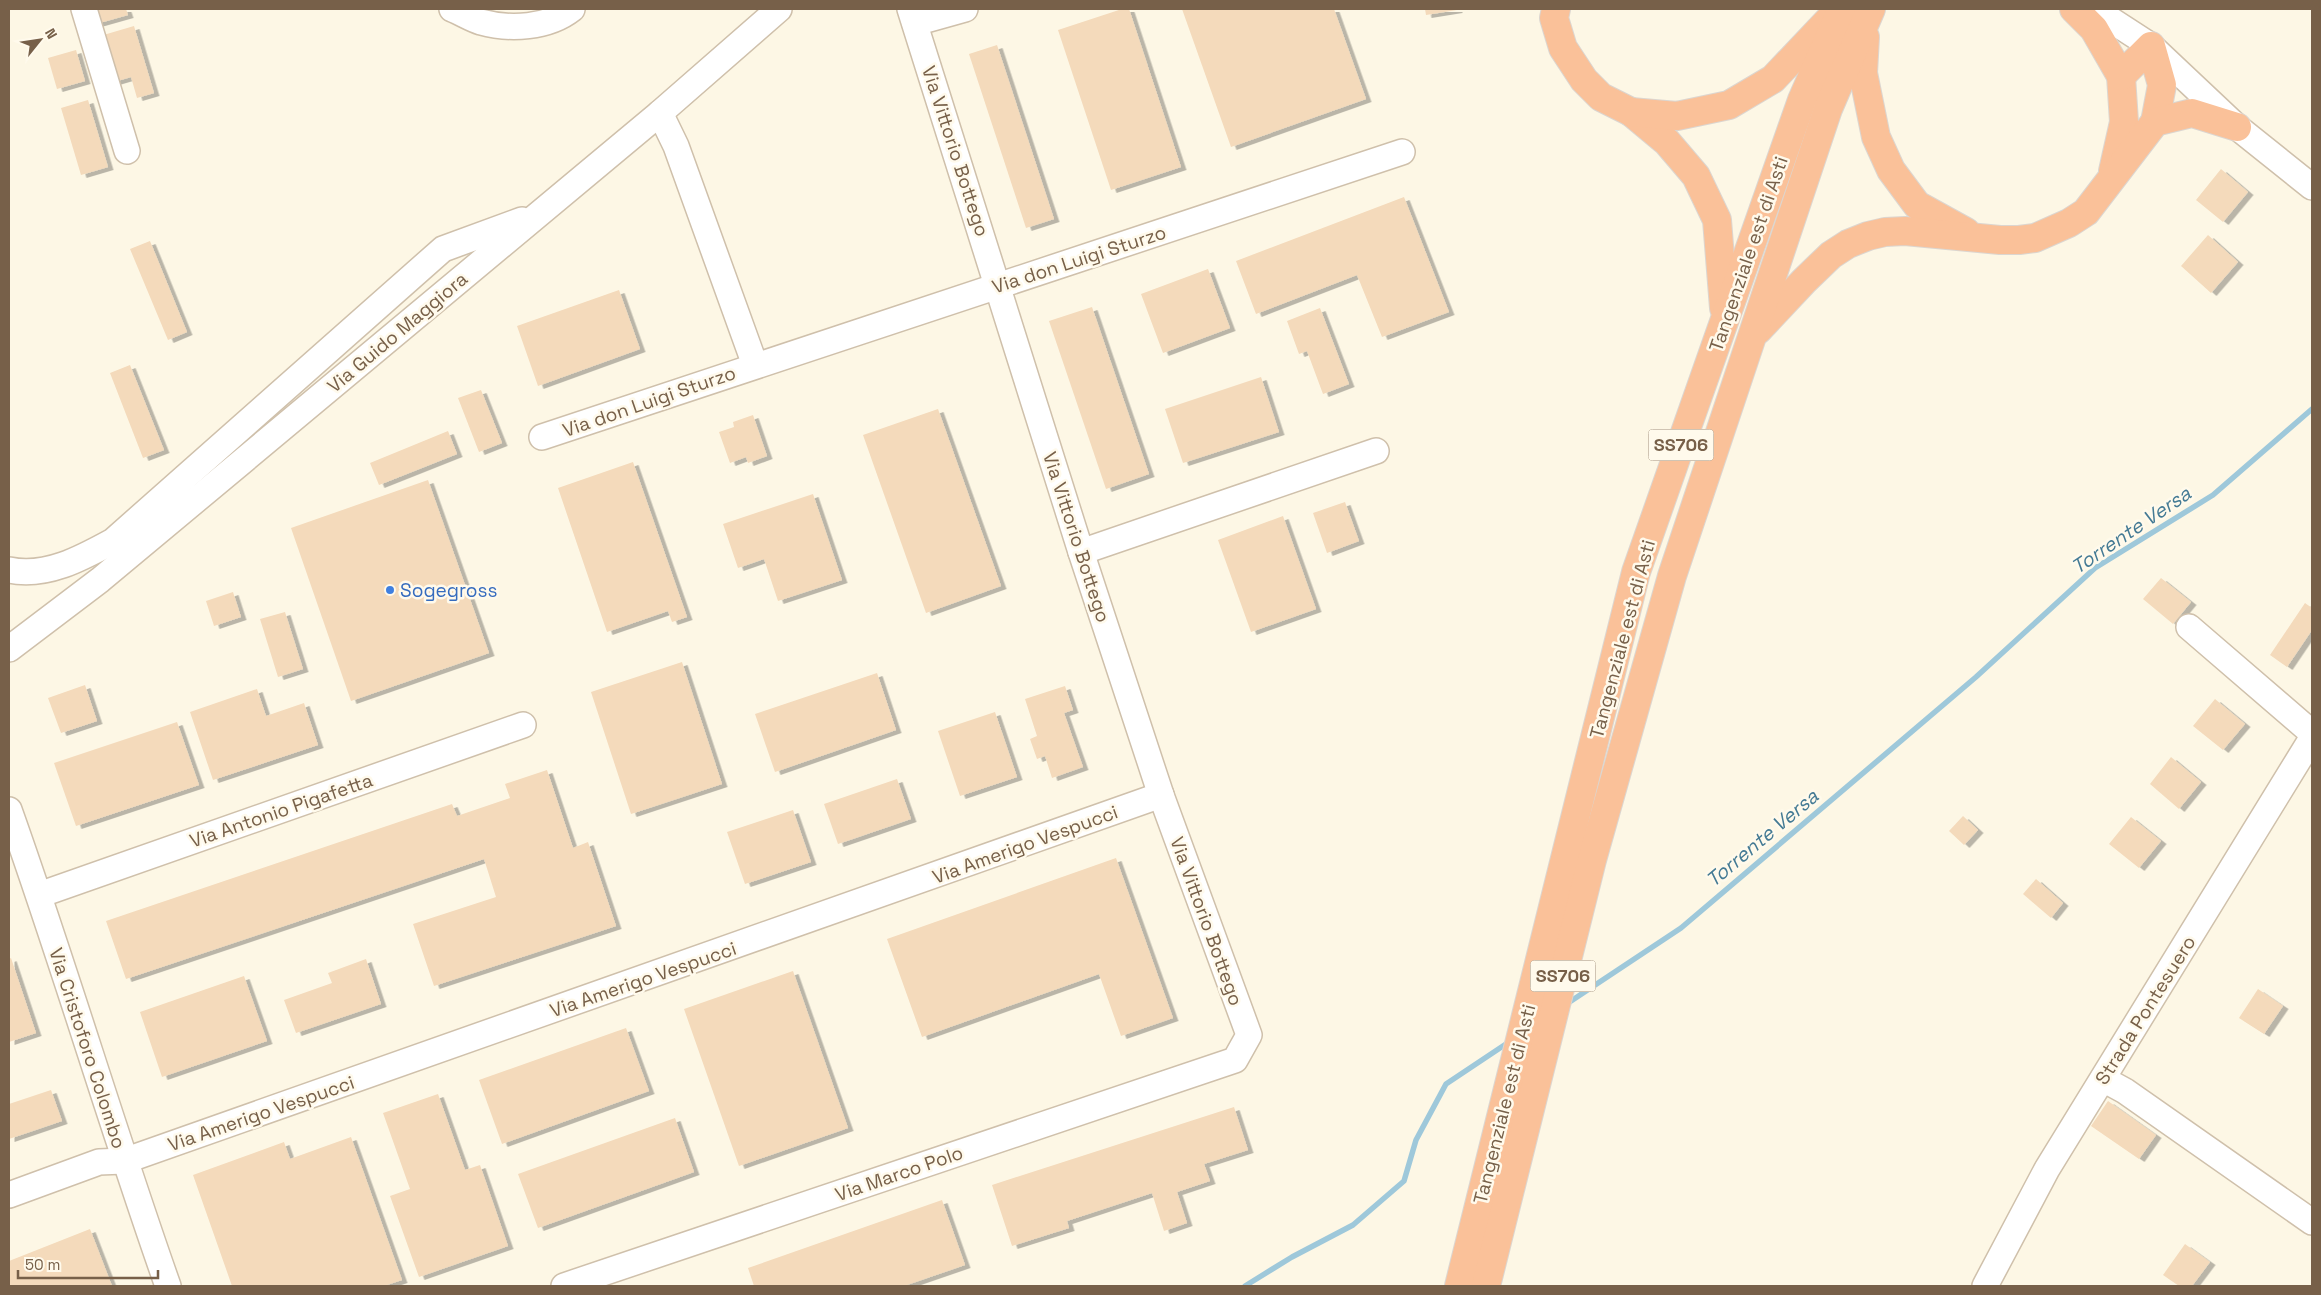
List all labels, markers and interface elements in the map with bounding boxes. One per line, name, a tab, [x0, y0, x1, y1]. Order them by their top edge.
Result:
north arrow	[15, 15, 65, 65]
text: N	[41, 25, 61, 42]
street label: Via Vittorio Bottego	[916, 63, 995, 240]
street label: Tangenziale est di Asti	[1703, 153, 1794, 355]
street label: Via don Luigi Sturzo	[989, 220, 1169, 299]
street label: Via Guido Maggiora	[322, 266, 473, 398]
street label: Via don Luigi Sturzo	[559, 360, 739, 443]
road number: SS706	[1648, 430, 1714, 460]
street label: Via Vittorio Bottego	[1037, 449, 1116, 626]
water label: Torrente Versa	[2066, 480, 2196, 580]
street label: Tangenziale est di Asti	[1584, 537, 1661, 741]
place label: Sogegross	[400, 578, 498, 603]
marker: Sogegross	[384, 584, 396, 596]
street label: Via Antonio Pigafetta	[186, 767, 376, 854]
water label: Torrente Versa	[1700, 783, 1824, 893]
street label: Via Amerigo Vespucci	[929, 799, 1121, 890]
street label: Via Vittorio Bottego	[1164, 833, 1249, 1009]
street label: Strada Pontesuero	[2089, 931, 2201, 1090]
street label: Via Amerigo Vespucci	[547, 936, 740, 1023]
street label: Via Cristoforo Colombo	[43, 945, 132, 1152]
road number: SS706	[1530, 960, 1596, 991]
street label: Tangenziale est di Asti	[1468, 1002, 1541, 1207]
street label: Via Amerigo Vespucci	[165, 1070, 358, 1157]
street label: Via Marco Polo	[832, 1140, 966, 1207]
scale bar	[18, 1248, 158, 1280]
text: 50 m	[25, 1255, 60, 1274]

